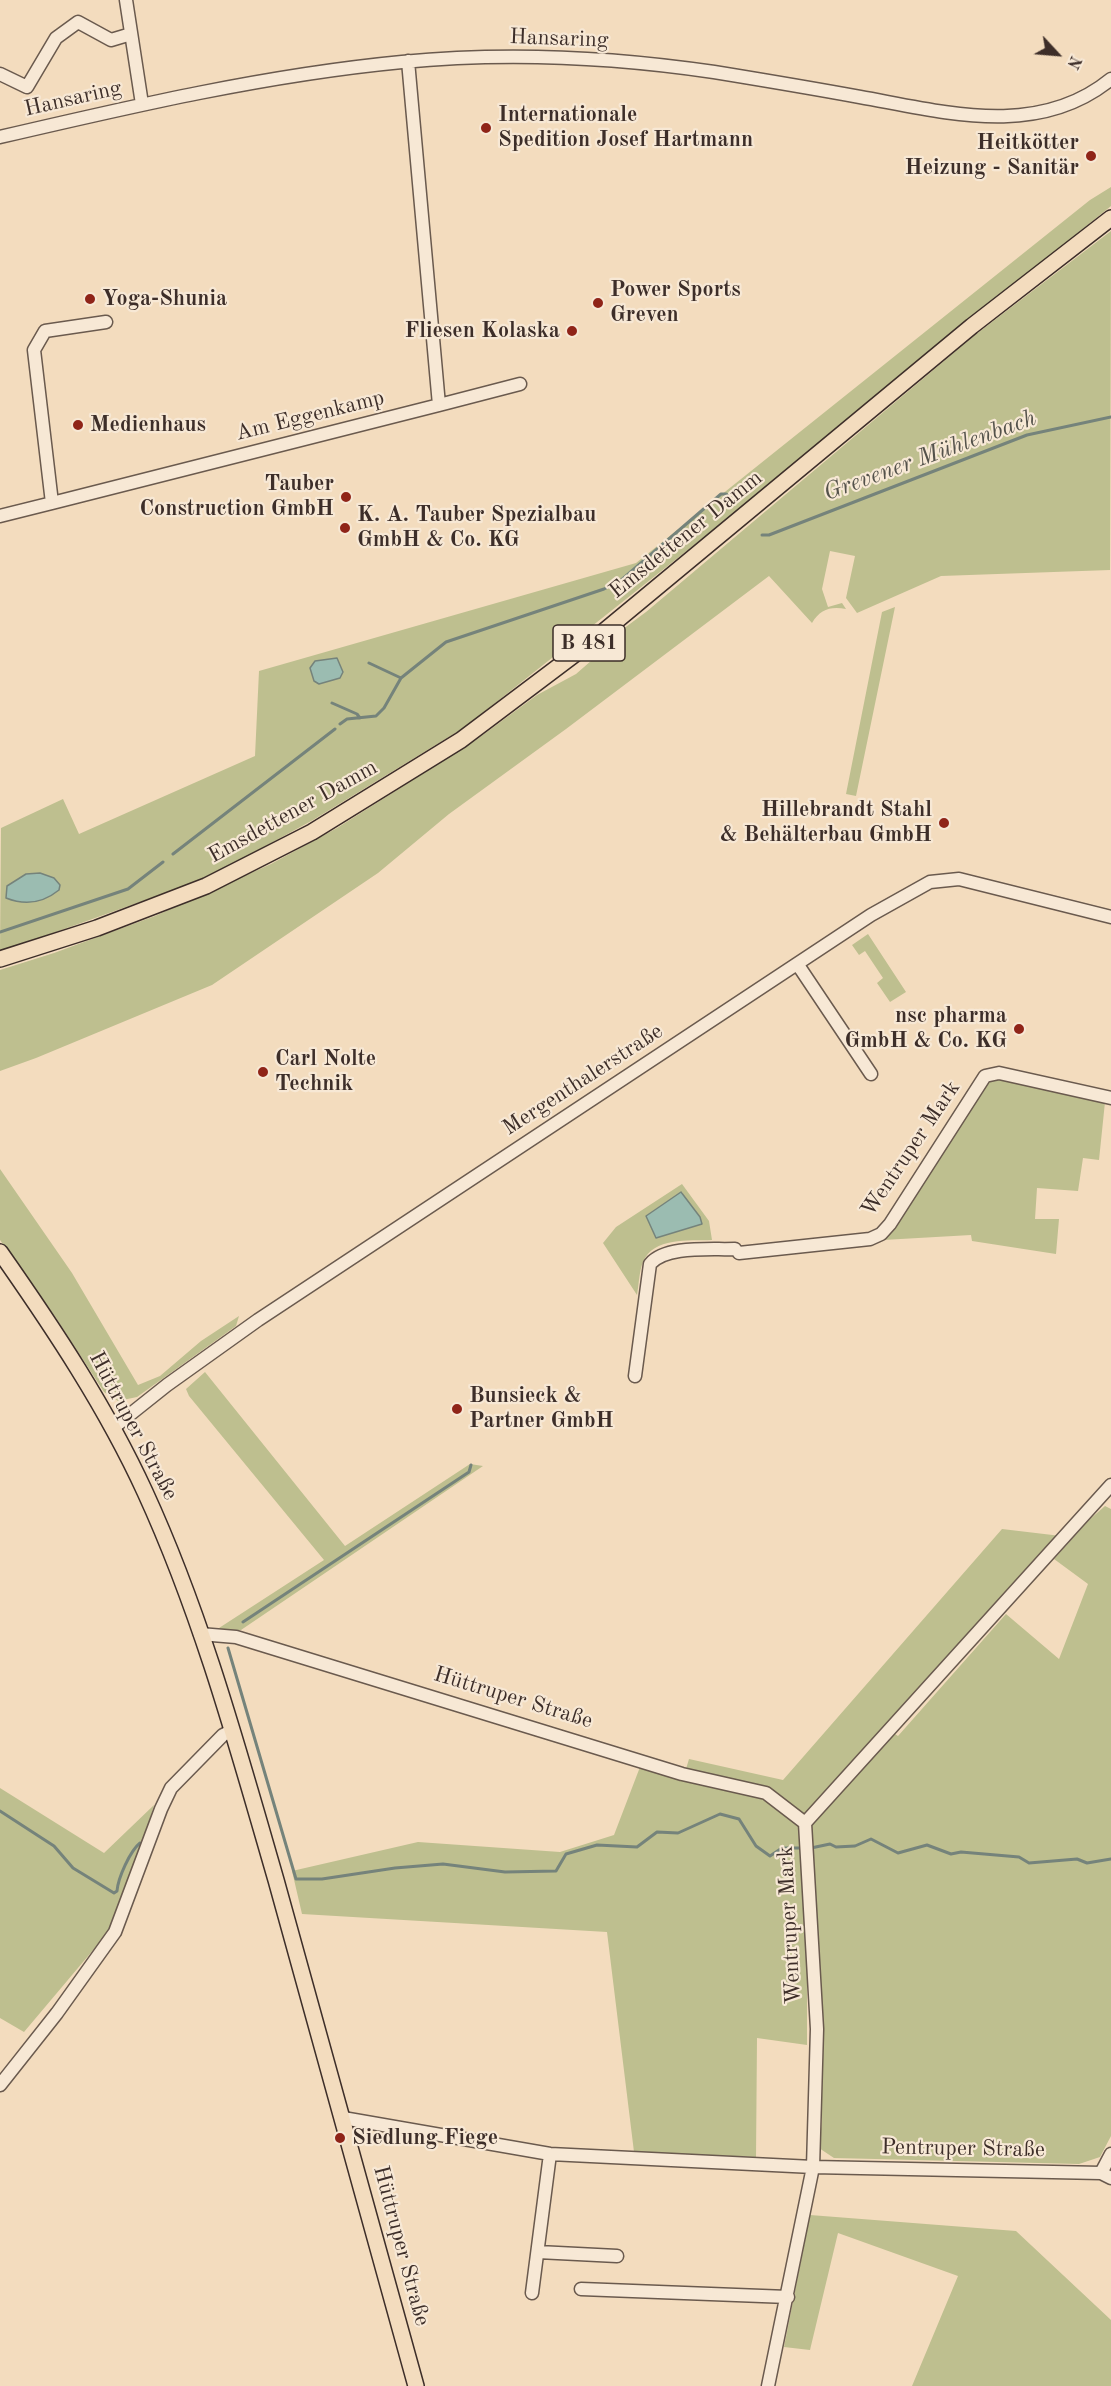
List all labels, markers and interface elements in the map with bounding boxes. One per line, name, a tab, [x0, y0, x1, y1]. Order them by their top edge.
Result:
street label: Hansaring	[509, 24, 609, 54]
north arrow	[1027, 24, 1087, 84]
text: N	[1063, 53, 1083, 71]
street label: Hansaring	[22, 75, 124, 123]
place label: Internationale Spedition Josef Hartmann	[498, 102, 753, 154]
marker: Internationale Spedition Josef Hartmann	[479, 121, 493, 135]
place label: Heitkötter Heizung - Sanitär	[905, 130, 1079, 182]
marker: Heitkötter Heizung - Sanitär	[1084, 149, 1098, 163]
place label: Power Sports Greven	[610, 277, 741, 328]
place label: Yoga-Shunia	[102, 286, 227, 312]
marker: Yoga-Shunia	[83, 292, 97, 306]
marker: Power Sports Greven	[591, 296, 605, 310]
place label: Fliesen Kolaska	[404, 318, 560, 344]
marker: Fliesen Kolaska	[565, 324, 579, 338]
street label: Am Eggenkamp	[233, 385, 387, 447]
water label: Grevener Mühlenbach	[820, 404, 1040, 508]
place label: Medienhaus	[90, 412, 206, 438]
marker: Medienhaus	[71, 418, 85, 432]
street label: Emsdettener Damm	[604, 465, 768, 605]
place label: Tauber Construction GmbH	[140, 471, 334, 522]
marker: Tauber Construction GmbH	[339, 490, 353, 504]
place label: K. A. Tauber Spezialbau GmbH & Co. KG	[357, 502, 596, 554]
marker: K. A. Tauber Spezialbau GmbH & Co. KG	[338, 521, 352, 535]
road number: B 481	[553, 625, 625, 661]
street label: Emsdettener Damm	[204, 755, 382, 869]
place label: Hillebrandt Stahl & Behälterbau GmbH	[720, 797, 932, 848]
marker: Hillebrandt Stahl & Behälterbau GmbH	[937, 816, 951, 830]
place label: nsc pharma GmbH & Co. KG	[844, 1003, 1007, 1054]
street label: Mergenthalerstraße	[498, 1018, 668, 1142]
marker: nsc pharma GmbH & Co. KG	[1012, 1022, 1026, 1036]
place label: Carl Nolte Technik	[275, 1046, 376, 1098]
marker: Carl Nolte Technik	[256, 1065, 270, 1079]
street label: Wentruper Mark	[856, 1076, 966, 1222]
street label: Hüttruper Straße	[83, 1347, 183, 1505]
place label: Bunsieck & Partner GmbH	[469, 1383, 614, 1434]
marker: Bunsieck & Partner GmbH	[450, 1402, 464, 1416]
street label: Hüttruper Straße	[430, 1661, 596, 1735]
street label: Wentruper Mark	[773, 1845, 807, 2005]
place label: Siedlung Fiege	[352, 2125, 498, 2151]
marker: Siedlung Fiege	[333, 2131, 347, 2145]
street label: Pentruper Straße	[881, 2134, 1045, 2164]
street label: Hüttruper Straße	[367, 2163, 435, 2329]

